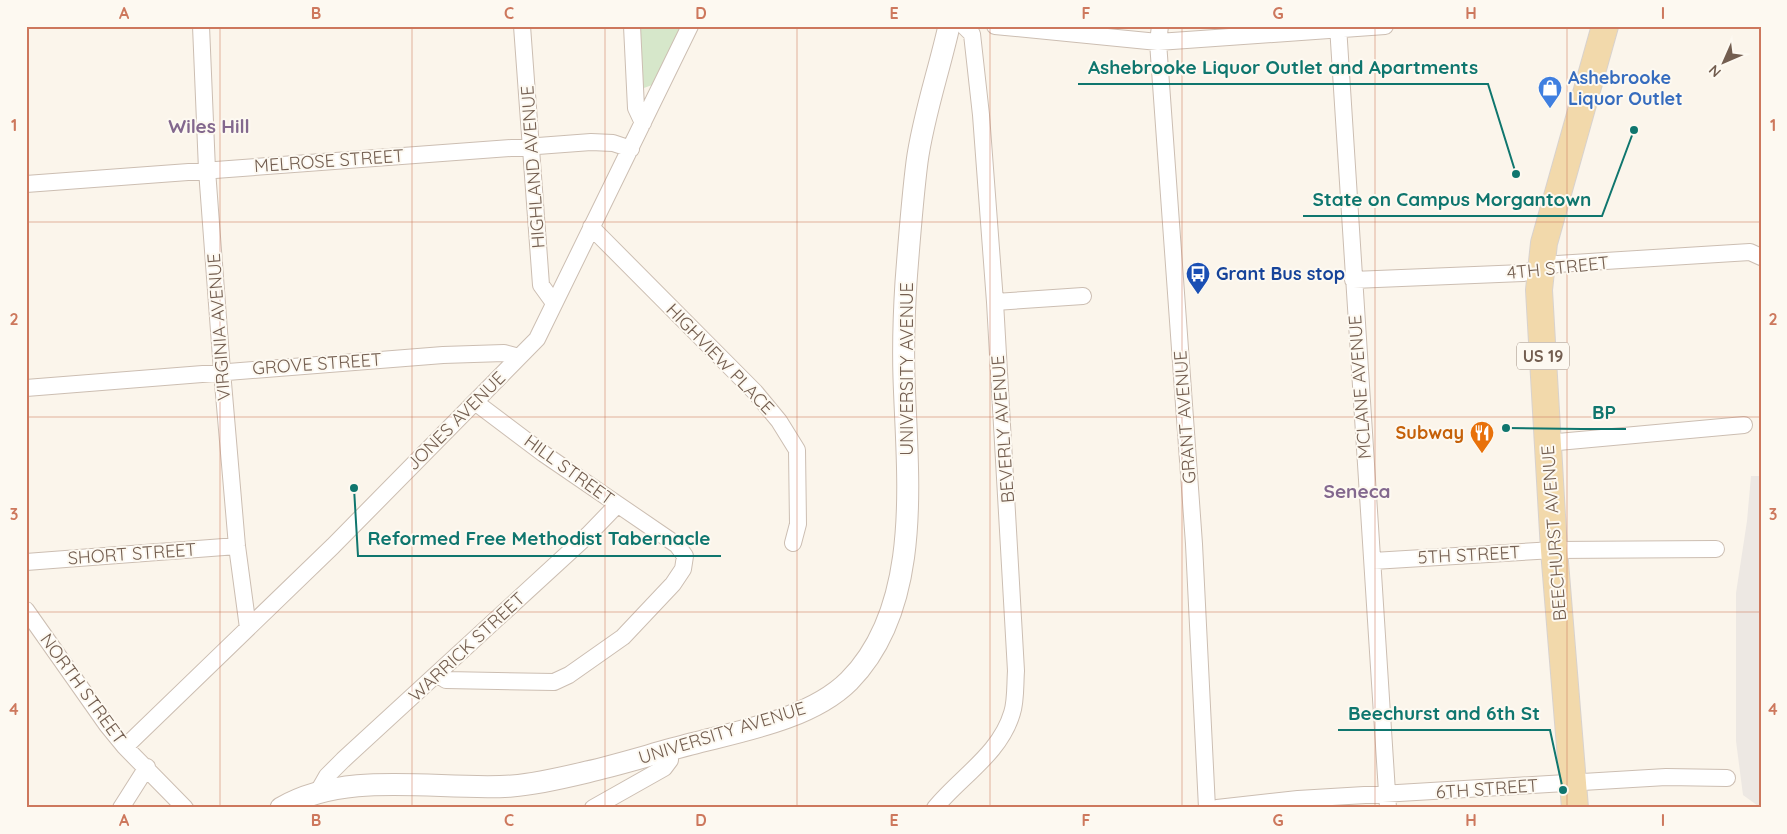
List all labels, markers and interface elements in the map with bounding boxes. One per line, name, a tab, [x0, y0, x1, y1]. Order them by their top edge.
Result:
text: A	[119, 3, 130, 23]
text: B	[311, 3, 321, 23]
text: C	[504, 3, 514, 23]
text: D	[695, 3, 707, 23]
text: E	[889, 3, 899, 23]
text: F	[1082, 3, 1091, 23]
text: G	[1272, 3, 1284, 23]
text: H	[1465, 3, 1477, 23]
text: I	[1661, 3, 1665, 23]
north arrow	[1700, 38, 1750, 88]
callout: Ashebrooke Liquor Outlet and Apartments	[1078, 50, 1488, 84]
text: Ashebrooke Liquor Outlet and Apartments	[1088, 55, 1478, 79]
text: N	[1705, 61, 1725, 81]
place label: Ashebrooke Liquor Outlet	[1568, 66, 1683, 110]
shop icon: Ashebrooke Liquor Outlet	[1537, 75, 1563, 109]
street label: HIGHLAND AVENUE	[515, 85, 550, 249]
district label: Wiles Hill	[168, 114, 250, 138]
text: 1	[11, 115, 17, 135]
text: 1	[1770, 115, 1776, 135]
street label: MELROSE STREET	[253, 144, 405, 177]
callout: State on Campus Morgantown	[1303, 182, 1602, 216]
text: State on Campus Morgantown	[1313, 187, 1591, 211]
street label: 4TH STREET	[1506, 251, 1610, 284]
street label: VIRGINIA AVENUE	[202, 252, 235, 402]
bus stop icon: Grant Bus stop	[1185, 261, 1211, 295]
place label: Grant Bus stop	[1216, 262, 1345, 285]
street label: UNIVERSITY AVENUE	[895, 282, 918, 456]
street label: HIGHVIEW PLACE	[661, 298, 779, 419]
text: 2	[9, 309, 19, 329]
text: 2	[1768, 309, 1778, 329]
street label: MCLANE AVENUE	[1343, 314, 1376, 460]
road number: US 19	[1517, 342, 1569, 370]
street label: GROVE STREET	[252, 348, 382, 379]
street label: GRANT AVENUE	[1168, 350, 1201, 484]
street label: BEVERLY AVENUE	[986, 354, 1019, 504]
street label: JONES AVENUE	[401, 366, 510, 475]
callout: BP	[1582, 395, 1626, 429]
text: BP	[1592, 400, 1616, 424]
restaurant icon: Subway	[1469, 420, 1495, 454]
place label: Subway	[1396, 421, 1464, 444]
street label: HILL STREET	[520, 429, 619, 510]
street label: BEECHURST AVENUE	[1536, 444, 1571, 622]
district label: Seneca	[1324, 479, 1390, 503]
text: 3	[10, 504, 18, 524]
text: 3	[1769, 504, 1777, 524]
callout: Reformed Free Methodist Tabernacle	[358, 522, 721, 556]
text: Reformed Free Methodist Tabernacle	[368, 526, 710, 550]
street label: SHORT STREET	[67, 538, 197, 569]
street label: 5TH STREET	[1417, 540, 1521, 569]
street label: WARRICK STREET	[404, 587, 530, 706]
street label: NORTH STREET	[35, 629, 132, 749]
street label: UNIVERSITY AVENUE	[635, 696, 808, 769]
callout: Beechurst and 6th St	[1338, 696, 1550, 730]
text: 4	[9, 699, 19, 719]
text: 4	[1768, 699, 1778, 719]
text: Beechurst and 6th St	[1348, 701, 1540, 725]
street label: 6TH STREET	[1435, 773, 1539, 804]
text: A	[119, 810, 130, 830]
text: B	[311, 810, 321, 830]
text: C	[504, 810, 514, 830]
text: D	[695, 810, 707, 830]
text: E	[889, 810, 899, 830]
text: F	[1082, 810, 1091, 830]
text: G	[1272, 810, 1284, 830]
text: H	[1465, 810, 1477, 830]
text: I	[1661, 810, 1665, 830]

